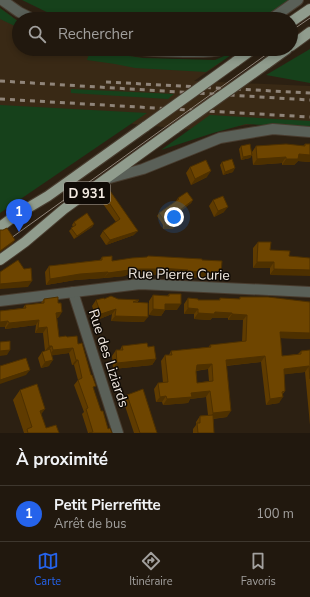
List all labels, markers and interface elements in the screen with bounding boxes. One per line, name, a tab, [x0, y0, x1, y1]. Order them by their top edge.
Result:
search box	[12, 12, 298, 56]
icon: search	[26, 23, 48, 45]
text: Rechercher	[58, 24, 133, 44]
road number: D 931	[64, 182, 110, 204]
pin: 1	[6, 199, 32, 232]
your location	[164, 207, 184, 227]
street label: Rue Pierre Curie	[128, 264, 230, 285]
street label: Rue des Liziards	[84, 307, 133, 410]
text: À proximité	[16, 448, 108, 471]
text: Petit Pierrefitte	[54, 495, 161, 515]
text: 1	[25, 505, 33, 523]
text: 100 m	[256, 505, 294, 523]
text: Arrêt de bus	[54, 515, 126, 533]
tab: Carte	[34, 550, 61, 589]
tab: Itinéraire	[129, 550, 173, 589]
tab: Favoris	[241, 550, 276, 589]

